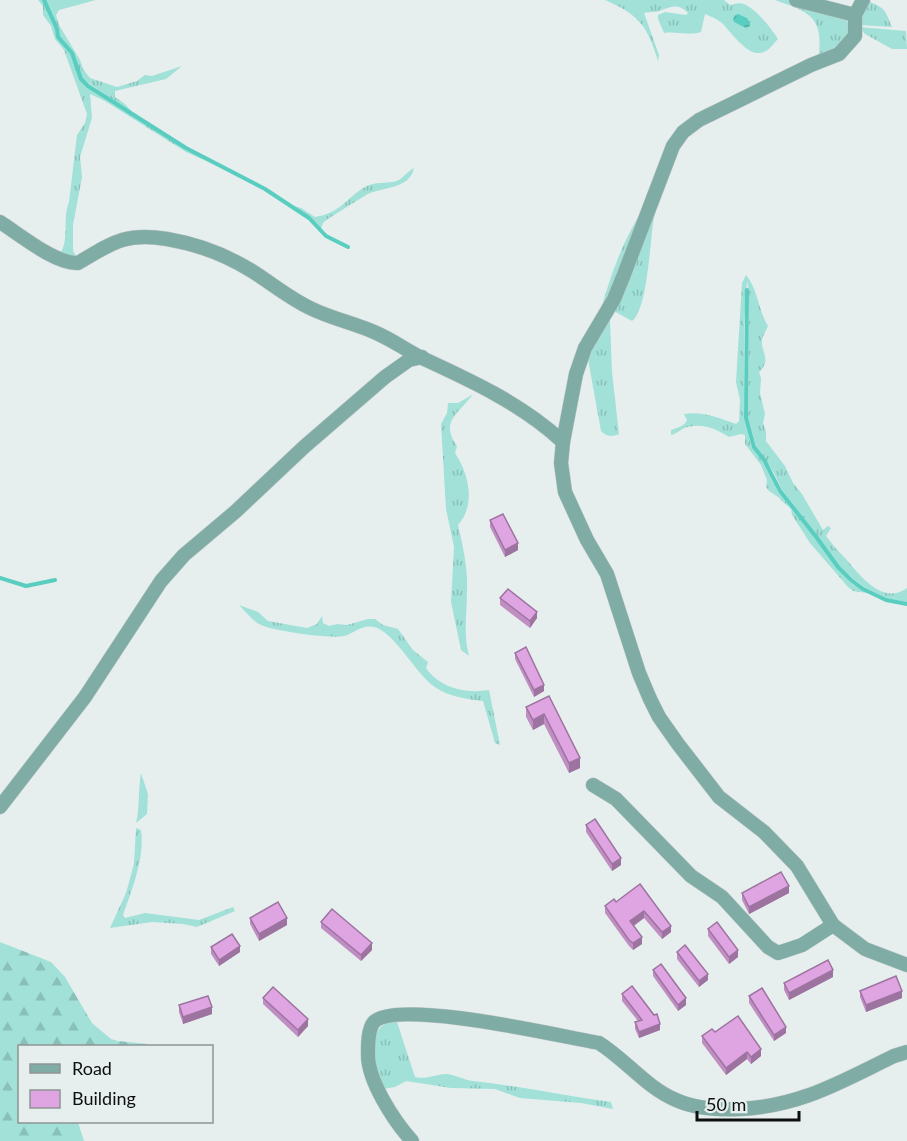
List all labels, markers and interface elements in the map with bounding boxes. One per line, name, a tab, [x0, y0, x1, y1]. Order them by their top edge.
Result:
legend	[18, 1045, 213, 1123]
text: Road	[72, 1057, 112, 1079]
scale bar	[697, 1084, 799, 1122]
text: Building	[72, 1087, 136, 1109]
text: 50 m	[706, 1093, 746, 1115]

